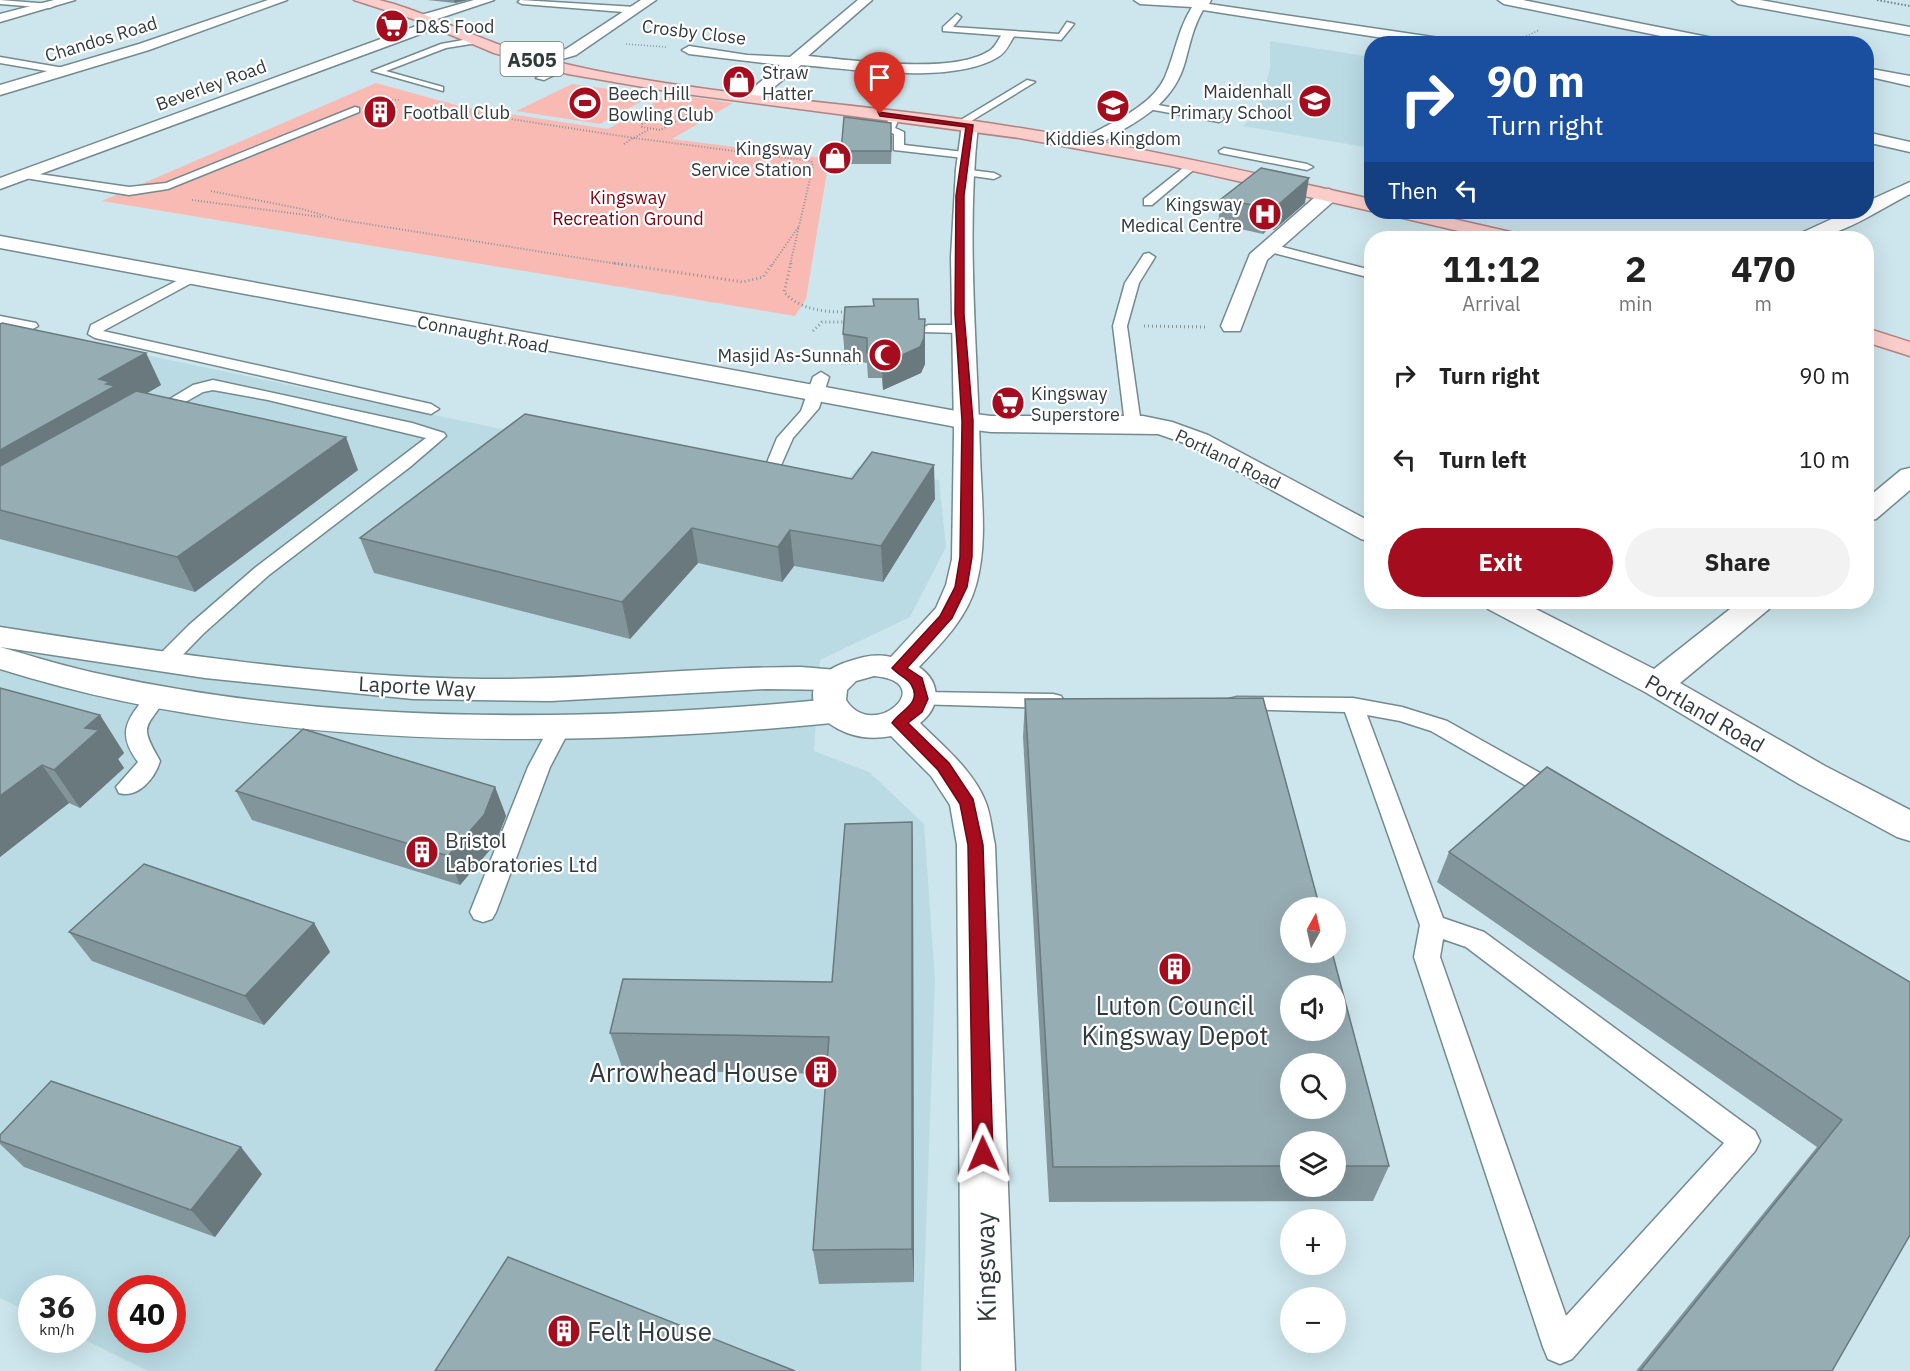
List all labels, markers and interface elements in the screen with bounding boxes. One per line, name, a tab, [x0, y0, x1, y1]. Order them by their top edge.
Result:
supermarket icon: D&S Food	[374, 8, 410, 44]
street label: Chandos Road	[42, 11, 160, 67]
street label: Crosby Close	[641, 14, 748, 50]
place label: D&S Food	[415, 15, 495, 38]
road number: A505	[500, 42, 564, 76]
pin	[854, 52, 905, 114]
street label: Beverley Road	[153, 54, 269, 116]
text: 90 m	[1487, 54, 1585, 109]
icon: right	[1388, 60, 1466, 138]
place label: Straw Hatter	[762, 61, 814, 105]
icon: arrive	[863, 61, 896, 94]
shop icon: Straw Hatter	[721, 64, 757, 100]
place label: Maidenhall Primary School	[1170, 80, 1292, 124]
place label: Beech Hill Bowling Club	[608, 82, 714, 126]
school or university icon: Maidenhall Primary School	[1297, 83, 1333, 119]
sports icon: Beech Hill Bowling Club	[567, 85, 603, 121]
school or university icon: Kiddies Kingdom	[1095, 88, 1131, 124]
building icon: Football Club	[362, 94, 398, 130]
place label: Football Club	[403, 101, 510, 124]
text: Turn right	[1487, 107, 1604, 142]
place label: Kiddies Kingdom	[1045, 127, 1181, 150]
place label: Kingsway Service Station	[691, 137, 812, 181]
shop icon: Kingsway Service Station	[817, 140, 853, 176]
icon: left	[1450, 174, 1483, 207]
text: Then	[1388, 176, 1438, 205]
park label: Kingsway Recreation Ground	[552, 186, 704, 230]
place label: Kingsway Medical Centre	[1121, 193, 1242, 237]
hospital icon: Kingsway Medical Centre	[1247, 196, 1283, 232]
text: 11:12	[1442, 245, 1541, 292]
text: 2	[1625, 245, 1647, 292]
text: 470	[1731, 245, 1796, 292]
text: Arrival	[1462, 290, 1521, 317]
text: min	[1619, 290, 1653, 317]
text: m	[1755, 290, 1772, 317]
street label: Connaught Road	[415, 310, 551, 358]
mosque icon: Masjid As-Sunnah	[867, 337, 903, 373]
place label: Masjid As-Sunnah	[717, 344, 862, 367]
icon: right	[1388, 359, 1421, 392]
text: Turn right	[1439, 361, 1540, 390]
text: 90 m	[1799, 361, 1850, 390]
place label: Kingsway Superstore	[1031, 382, 1120, 426]
supermarket icon: Kingsway Superstore	[990, 385, 1026, 421]
street label: Portland Road	[1172, 424, 1284, 494]
icon: left	[1388, 443, 1421, 476]
text: Turn left	[1439, 445, 1527, 474]
text: 10 m	[1799, 445, 1850, 474]
button: Exit	[1388, 528, 1613, 597]
button: Share	[1625, 528, 1850, 597]
street label: Portland Road	[1640, 668, 1770, 758]
street label: Laporte Way	[358, 669, 477, 703]
place label: Bristol Laboratories Ltd	[445, 826, 598, 878]
building icon: Bristol Laboratories Ltd	[404, 834, 440, 870]
north arrow	[1280, 897, 1346, 963]
map controls	[1280, 897, 1346, 1353]
building icon: Luton Council Kingsway Depot	[1157, 951, 1193, 987]
button: sound	[1280, 975, 1346, 1041]
place label: Luton Council Kingsway Depot	[1082, 988, 1269, 1052]
button: search	[1280, 1053, 1346, 1119]
building icon: Arrowhead House	[803, 1054, 839, 1090]
place label: Arrowhead House	[589, 1055, 798, 1089]
position arrow	[951, 1122, 1015, 1186]
button: layers	[1280, 1131, 1346, 1197]
button: +	[1280, 1209, 1346, 1275]
street label: Kingsway	[967, 1212, 1003, 1322]
speed limit sign: 40	[108, 1275, 186, 1353]
text: 36	[39, 1287, 75, 1326]
button: −	[1280, 1287, 1346, 1353]
building icon: Felt House	[546, 1313, 582, 1349]
place label: Felt House	[587, 1314, 712, 1348]
text: km/h	[39, 1320, 75, 1339]

